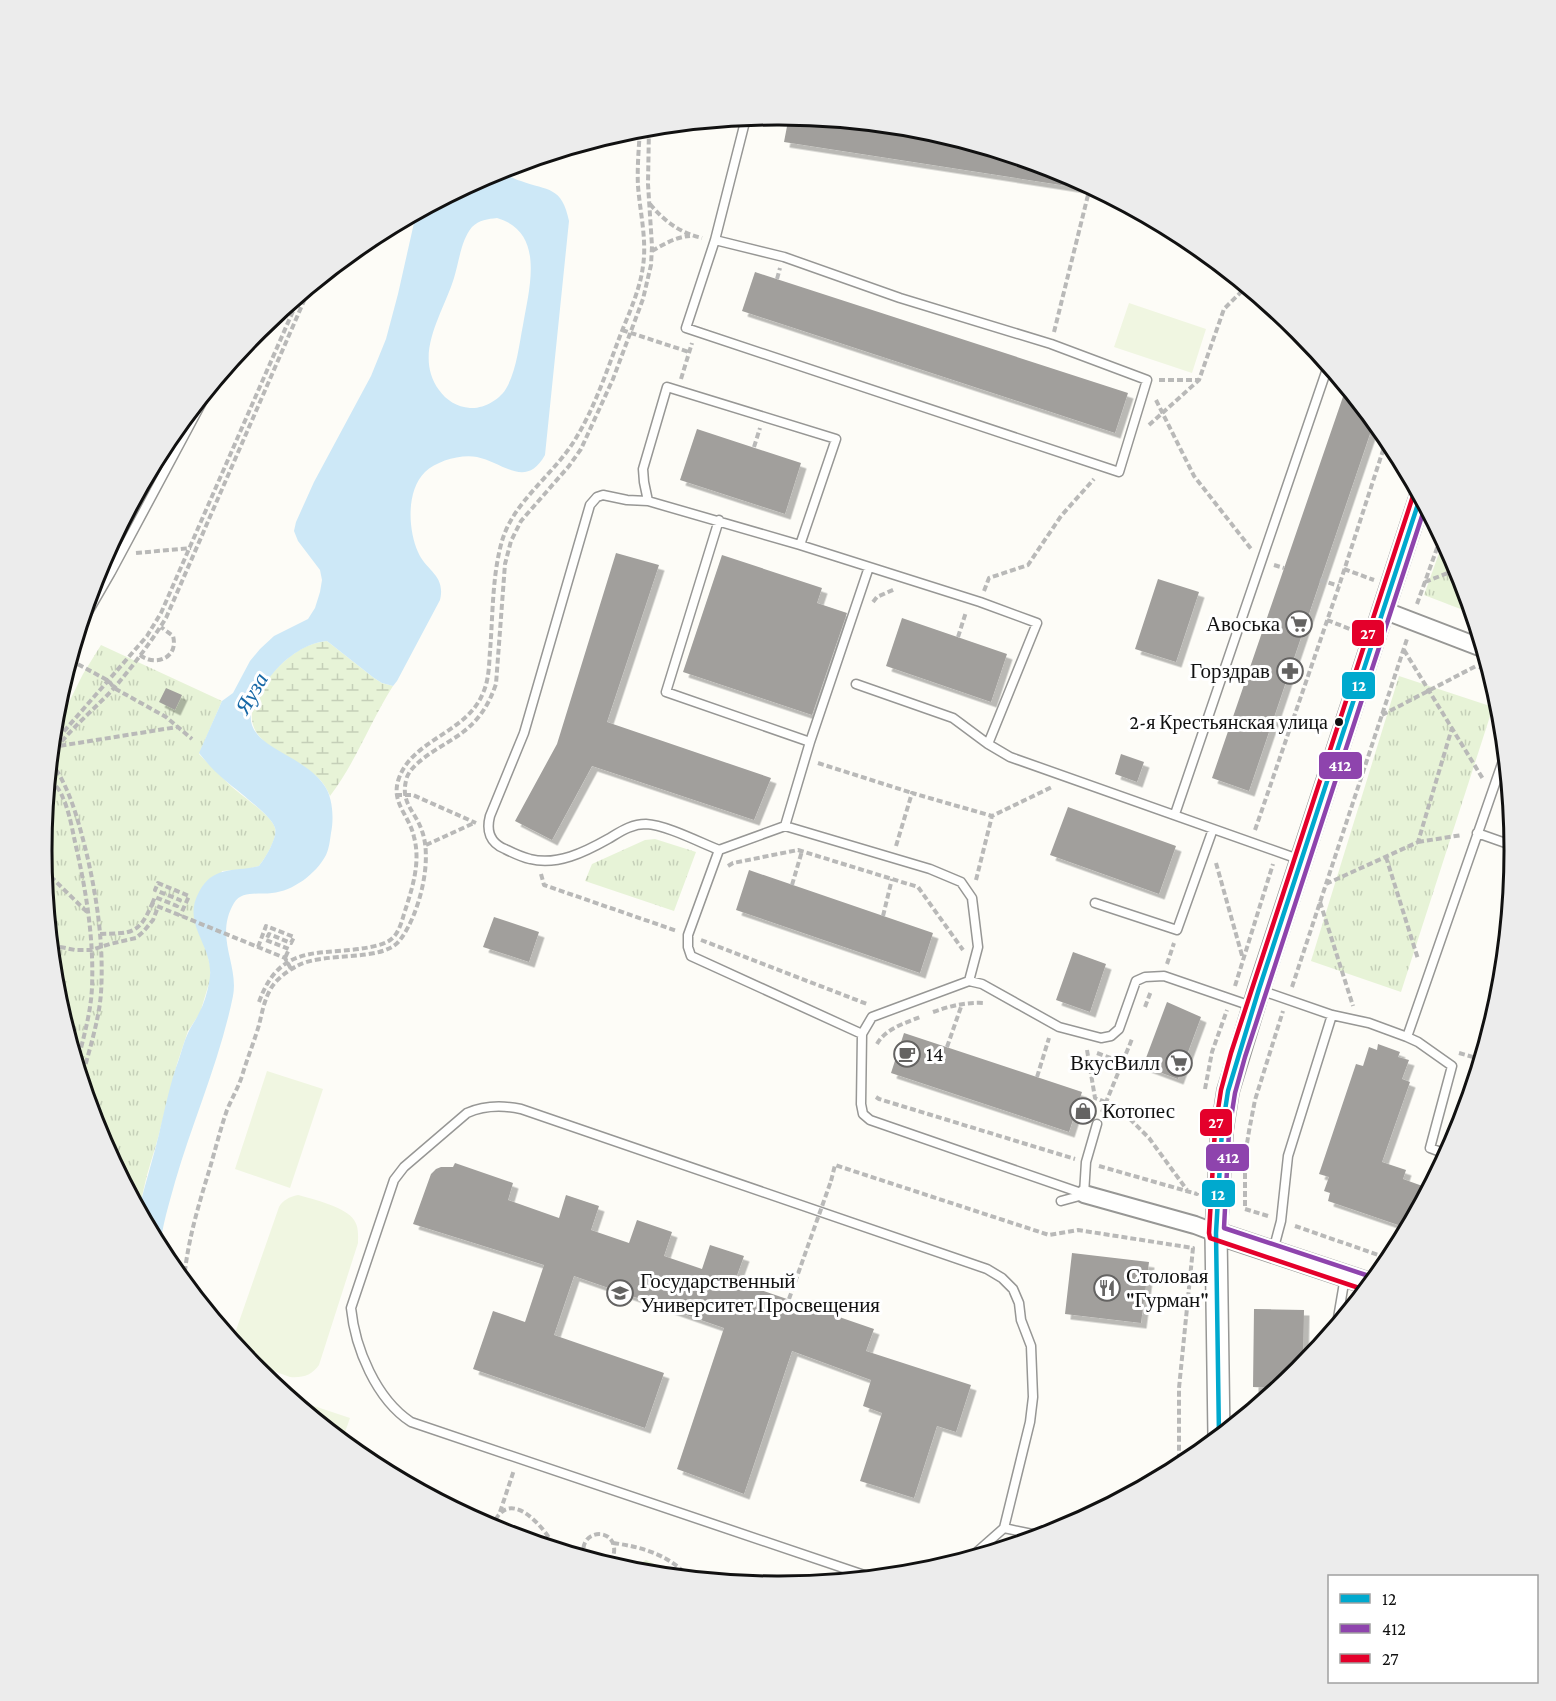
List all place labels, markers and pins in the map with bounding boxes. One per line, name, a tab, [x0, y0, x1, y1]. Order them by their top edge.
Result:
supermarket icon: Авоська	[1284, 609, 1314, 639]
place label: Авоська	[1206, 612, 1281, 636]
pharmacy icon: Горздрав	[1275, 656, 1305, 686]
place label: Горздрав	[1190, 659, 1270, 683]
place label: 2-я Крестьянская улица	[1129, 711, 1328, 734]
marker: 2-я Крестьянская улица	[1333, 716, 1345, 728]
cafe icon: 14	[892, 1039, 922, 1069]
place label: 14	[926, 1042, 944, 1066]
supermarket icon: ВкусВилл	[1164, 1048, 1194, 1078]
place label: ВкусВилл	[1070, 1051, 1160, 1075]
shop icon: Котопес	[1068, 1096, 1098, 1126]
place label: Котопес	[1102, 1099, 1175, 1123]
place label: Столовая "Гурман"	[1126, 1264, 1209, 1312]
place label: Государственный Университет Просвещения	[640, 1269, 880, 1317]
restaurant icon: Столовая "Гурман"	[1092, 1273, 1122, 1303]
school or university icon: Государственный Университет Просвещения	[605, 1278, 635, 1308]

